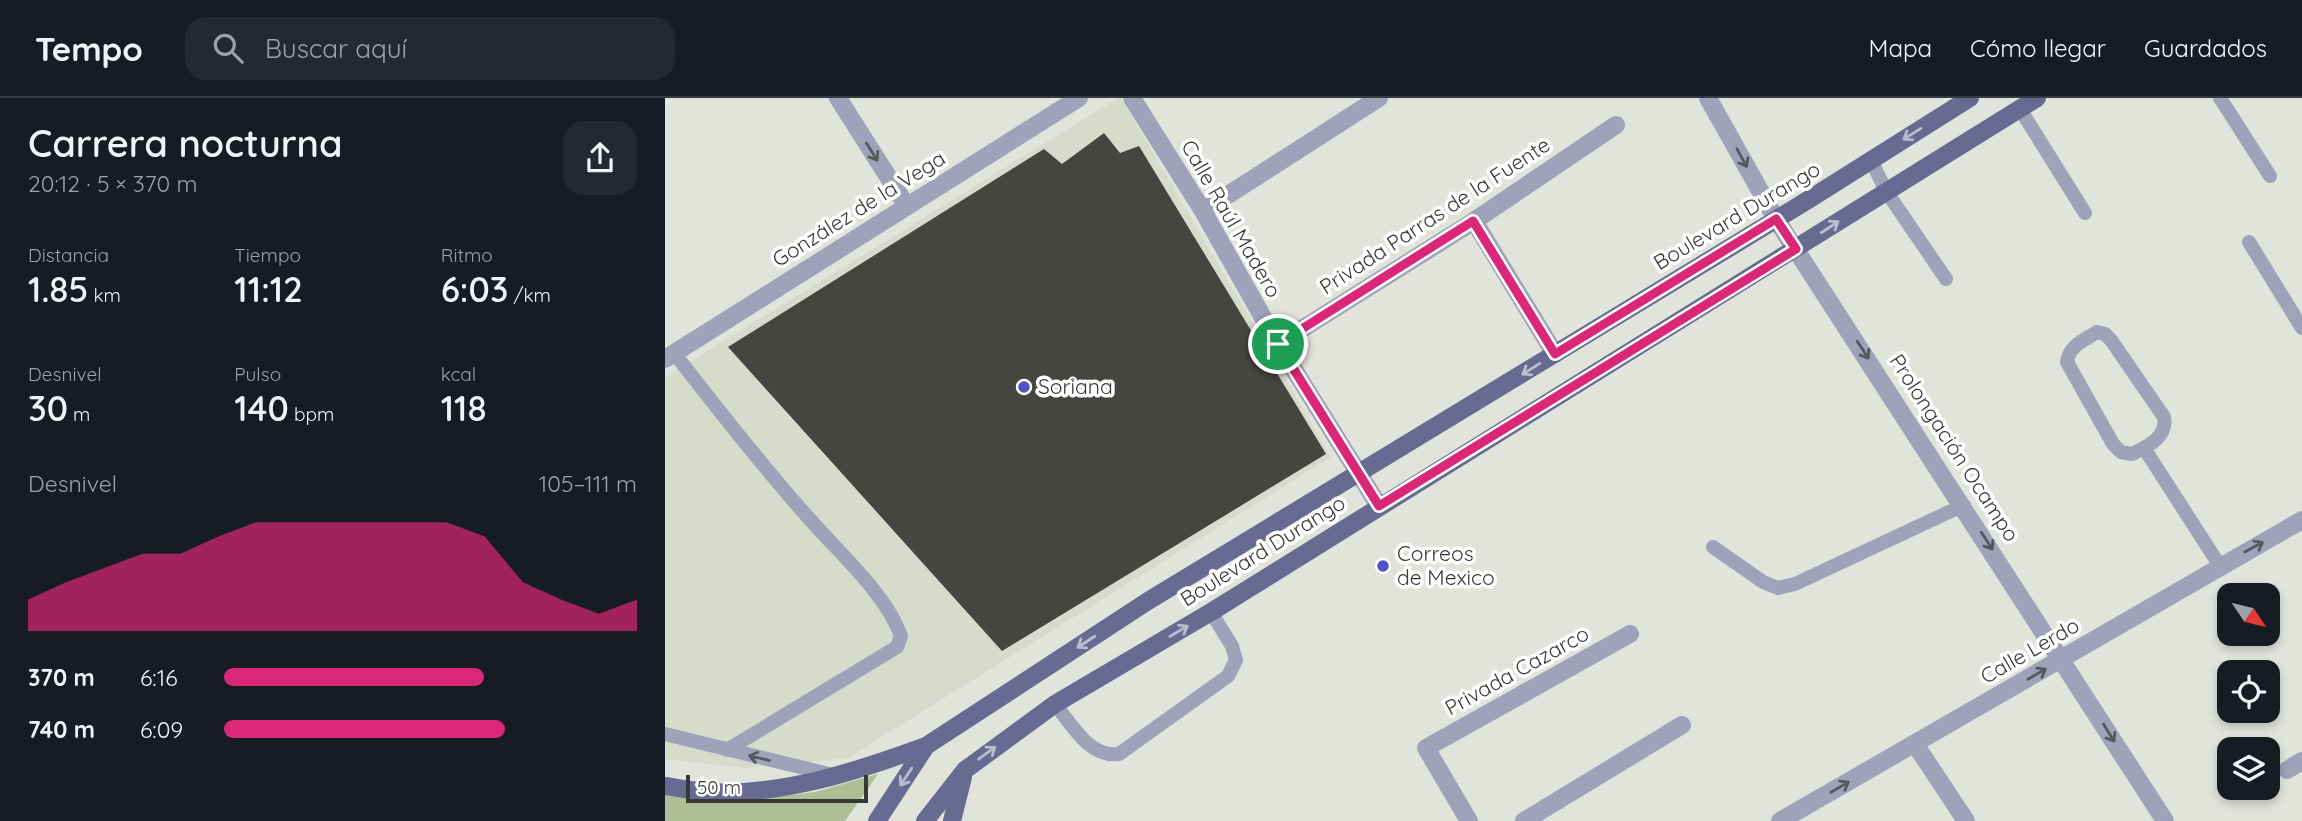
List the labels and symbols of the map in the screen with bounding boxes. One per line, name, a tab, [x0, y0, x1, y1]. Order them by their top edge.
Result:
one-way arrow	[1903, 128, 1923, 142]
street label: Privada Parras de la Fuente	[1314, 131, 1555, 299]
street label: Calle Raúl Madero	[1176, 135, 1288, 302]
one-way arrow	[866, 141, 880, 161]
street label: González de la Vega	[767, 144, 950, 272]
one-way arrow	[1735, 147, 1749, 167]
street label: Boulevard Durango	[1649, 155, 1824, 275]
one-way arrow	[1820, 220, 1839, 234]
pin	[1248, 314, 1308, 374]
one-way arrow	[1855, 340, 1870, 359]
street label: Prolongación Ocampo	[1884, 349, 2025, 546]
one-way arrow	[1521, 362, 1541, 376]
place label: Soriana	[1038, 373, 1113, 399]
marker: Soriana	[1016, 379, 1032, 395]
street label: Boulevard Durango	[1175, 489, 1350, 611]
one-way arrow	[1979, 531, 1994, 550]
place label: Correos de Mexico	[1397, 540, 1495, 590]
one-way arrow	[2244, 540, 2264, 554]
marker: Correos de Mexico	[1375, 558, 1391, 574]
north arrow	[2217, 583, 2280, 646]
street label: Calle Lerdo	[1976, 611, 2083, 689]
street label: Privada Cazarco	[1440, 620, 1593, 720]
one-way arrow	[1168, 624, 1188, 638]
one-way arrow	[1077, 635, 1097, 649]
one-way arrow	[2026, 667, 2046, 681]
one-way arrow	[2103, 722, 2117, 742]
one-way arrow	[977, 746, 996, 761]
one-way arrow	[748, 751, 771, 764]
one-way arrow	[899, 766, 913, 786]
scale bar	[686, 772, 868, 804]
one-way arrow	[1829, 780, 1849, 794]

